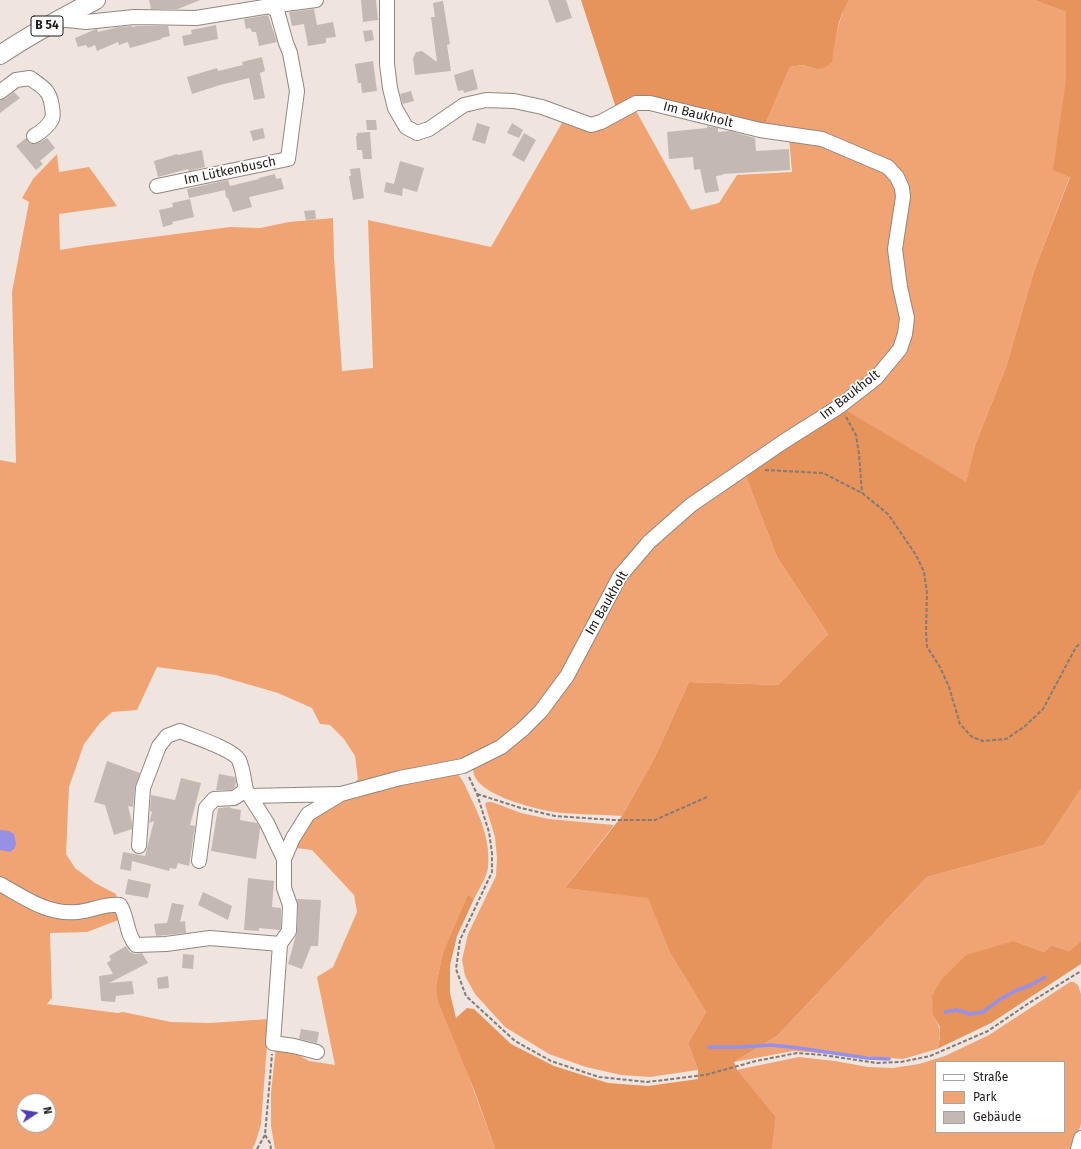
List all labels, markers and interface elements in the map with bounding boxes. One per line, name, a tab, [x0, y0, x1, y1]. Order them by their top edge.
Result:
road number: B 54	[31, 16, 63, 36]
street label: Im Baukholt	[662, 99, 734, 131]
street label: Im Lütkenbusch	[183, 154, 277, 188]
street label: Im Baukholt	[817, 367, 883, 423]
street label: Im Baukholt	[582, 568, 632, 638]
legend	[935, 1061, 1065, 1133]
text: Straße	[973, 1070, 1008, 1084]
text: Park	[973, 1090, 997, 1104]
north arrow	[16, 1093, 56, 1133]
text: N	[40, 1106, 54, 1116]
text: Gebäude	[973, 1110, 1021, 1124]

